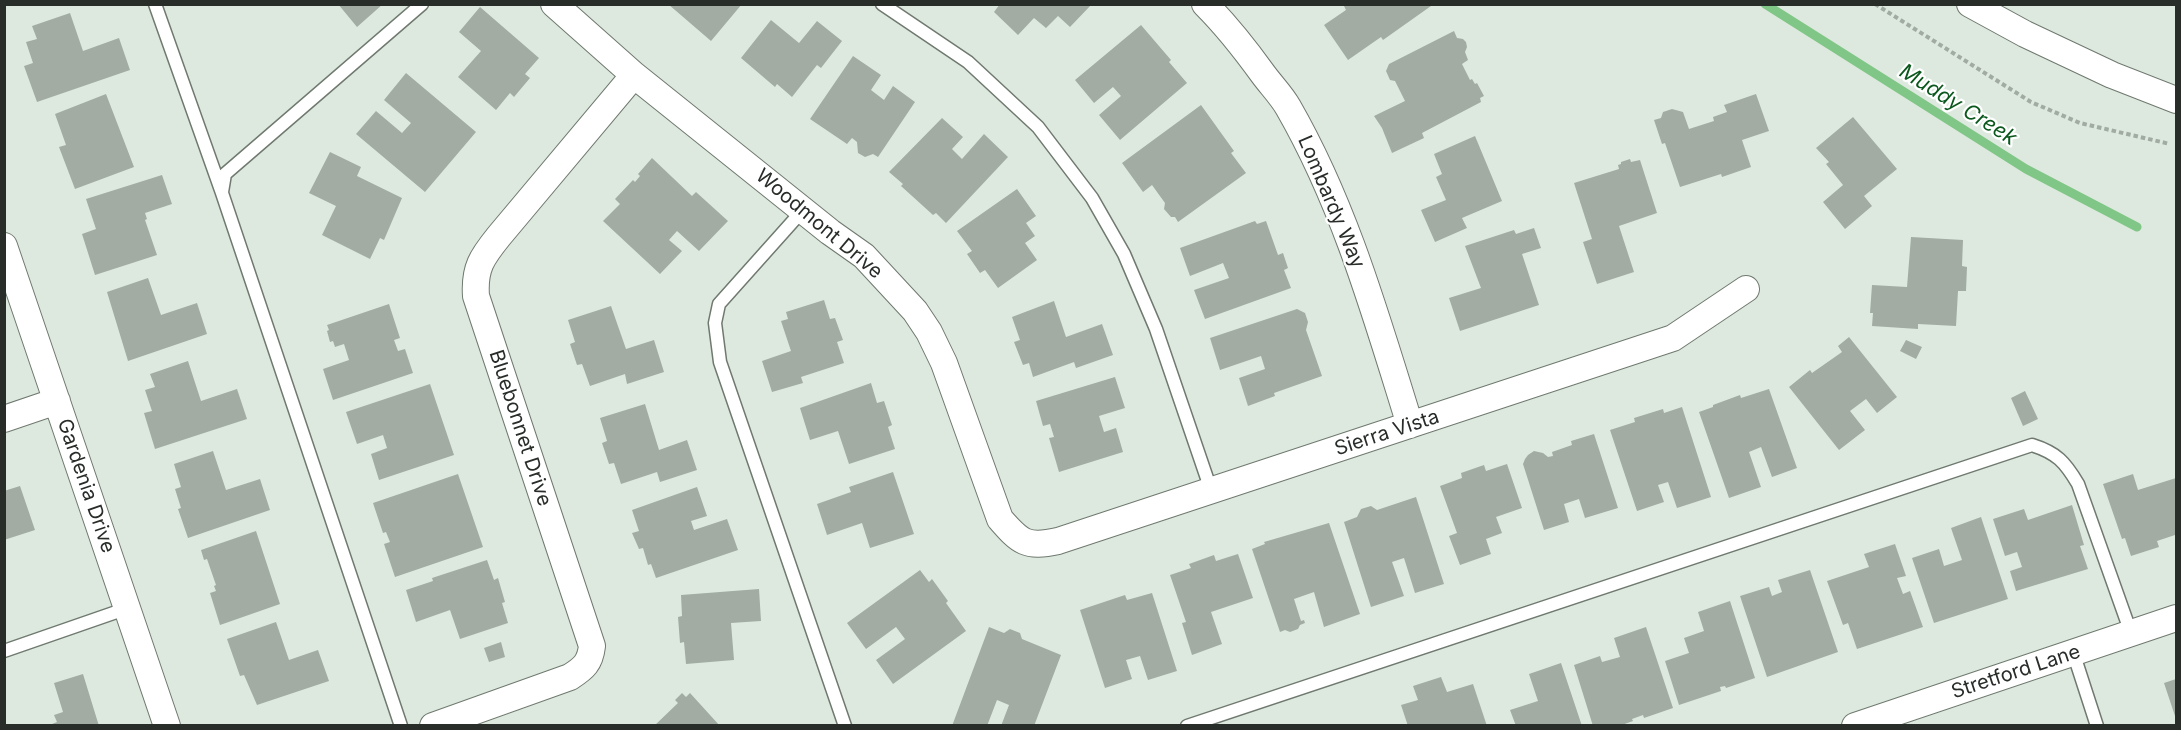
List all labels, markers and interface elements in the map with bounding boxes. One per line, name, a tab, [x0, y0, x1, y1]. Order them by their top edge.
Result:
water label: Muddy Creek	[1895, 59, 2021, 151]
street label: Lombardy Way	[1292, 132, 1370, 272]
street label: Woodmont Drive	[751, 164, 887, 284]
street label: Bluebonnet Drive	[483, 347, 557, 509]
street label: Sierra Vista	[1332, 405, 1442, 461]
street label: Gardenia Drive	[52, 416, 120, 556]
street label: Stretford Lane	[1948, 640, 2084, 704]

